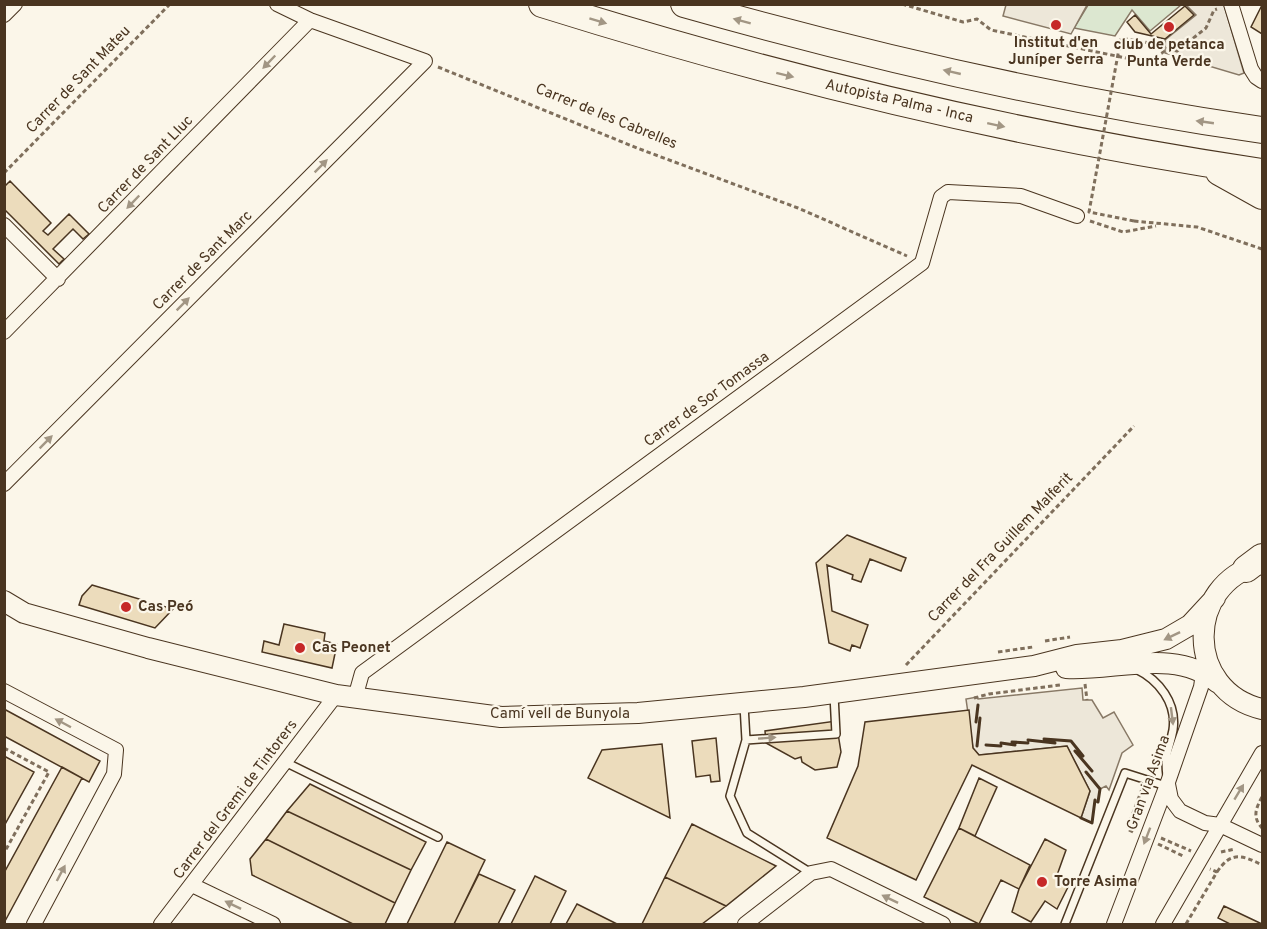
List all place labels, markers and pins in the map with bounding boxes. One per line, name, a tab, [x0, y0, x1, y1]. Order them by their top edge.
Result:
marker: Institut d'en Juníper Serra	[1049, 18, 1063, 32]
marker: club de petanca Punta Verde	[1162, 20, 1176, 34]
place label: Institut d'en Juníper Serra	[1008, 34, 1104, 70]
place label: club de petanca Punta Verde	[1113, 36, 1225, 72]
place label: Cas Peó	[138, 598, 194, 617]
marker: Cas Peó	[119, 600, 133, 614]
place label: Cas Peonet	[312, 639, 391, 658]
marker: Cas Peonet	[293, 641, 307, 655]
place label: Torre Asima	[1054, 873, 1137, 892]
marker: Torre Asima	[1035, 875, 1049, 889]

